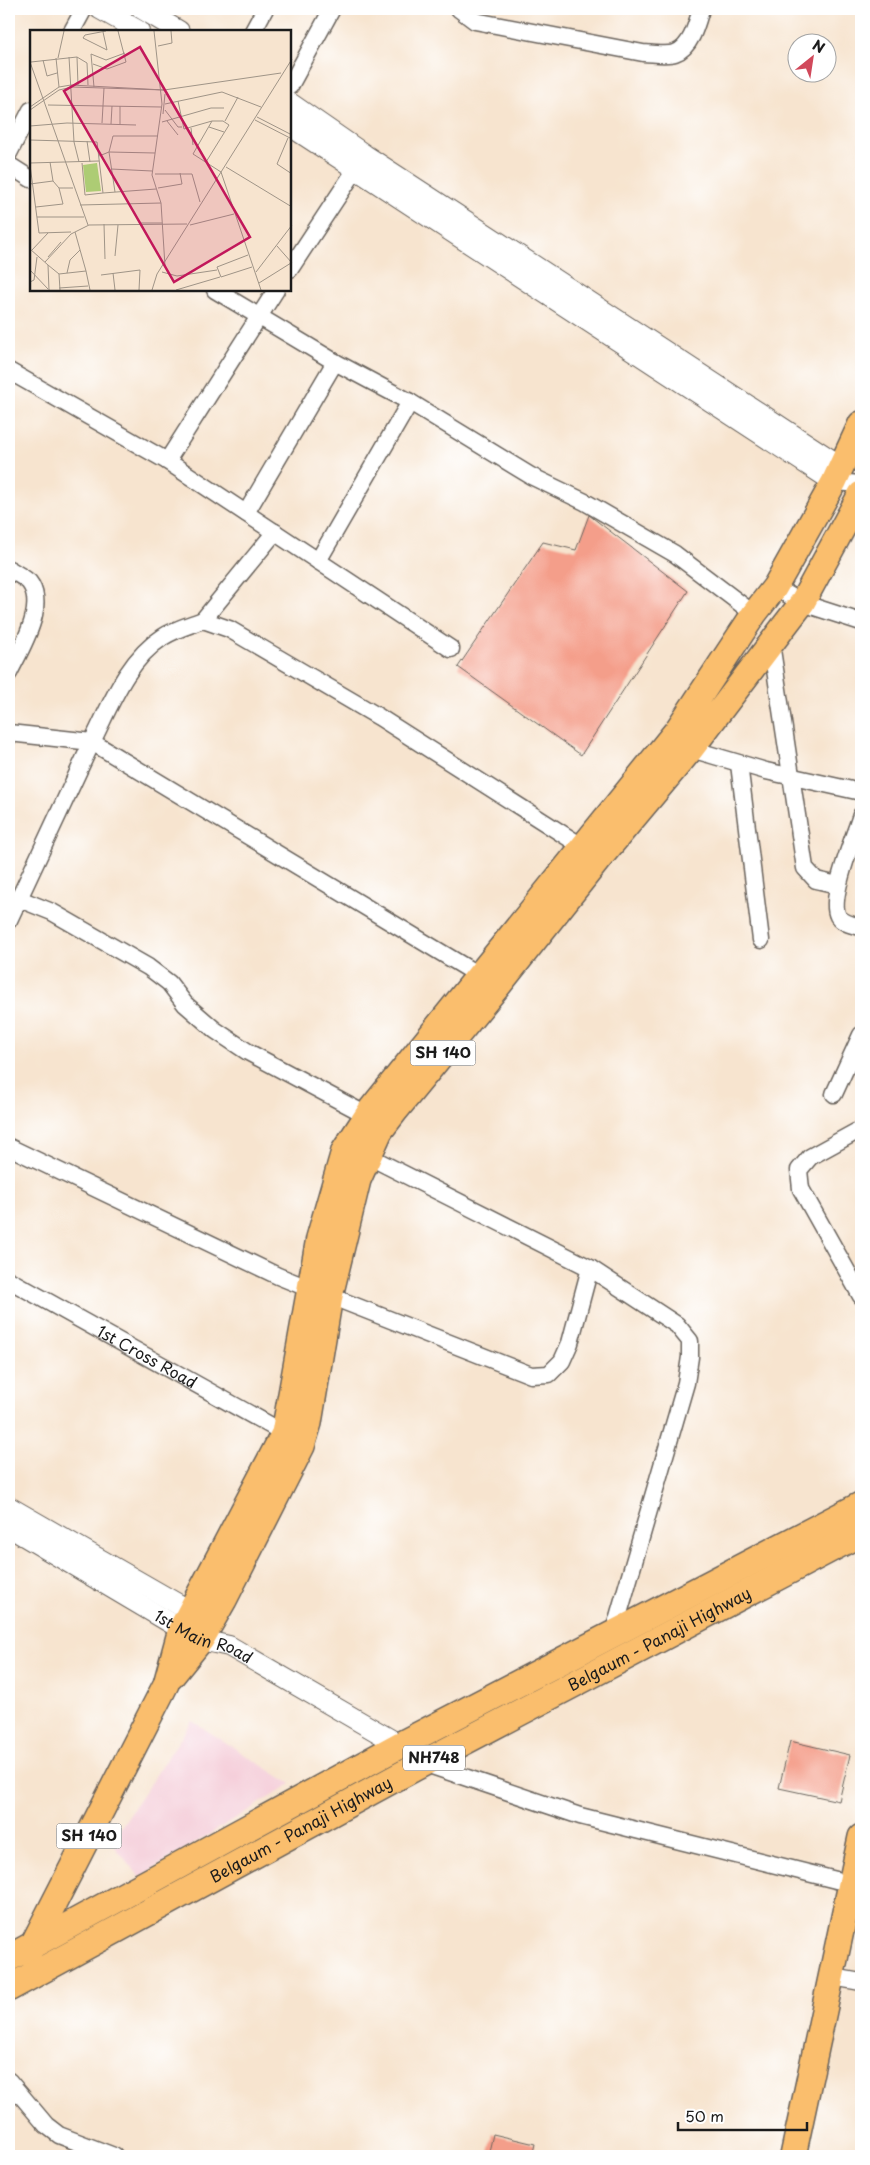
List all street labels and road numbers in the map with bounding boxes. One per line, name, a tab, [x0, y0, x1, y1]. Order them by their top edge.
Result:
road number: SH 140	[410, 1040, 476, 1066]
street label: 1st Cross Road	[93, 1318, 202, 1393]
street label: Belgaum - Panaji Highway	[563, 1580, 755, 1696]
street label: 1st Main Road	[150, 1603, 258, 1669]
road number: NH748	[403, 1746, 465, 1770]
street label: Belgaum - Panaji Highway	[205, 1769, 396, 1888]
road number: SH 140	[56, 1824, 122, 1848]

